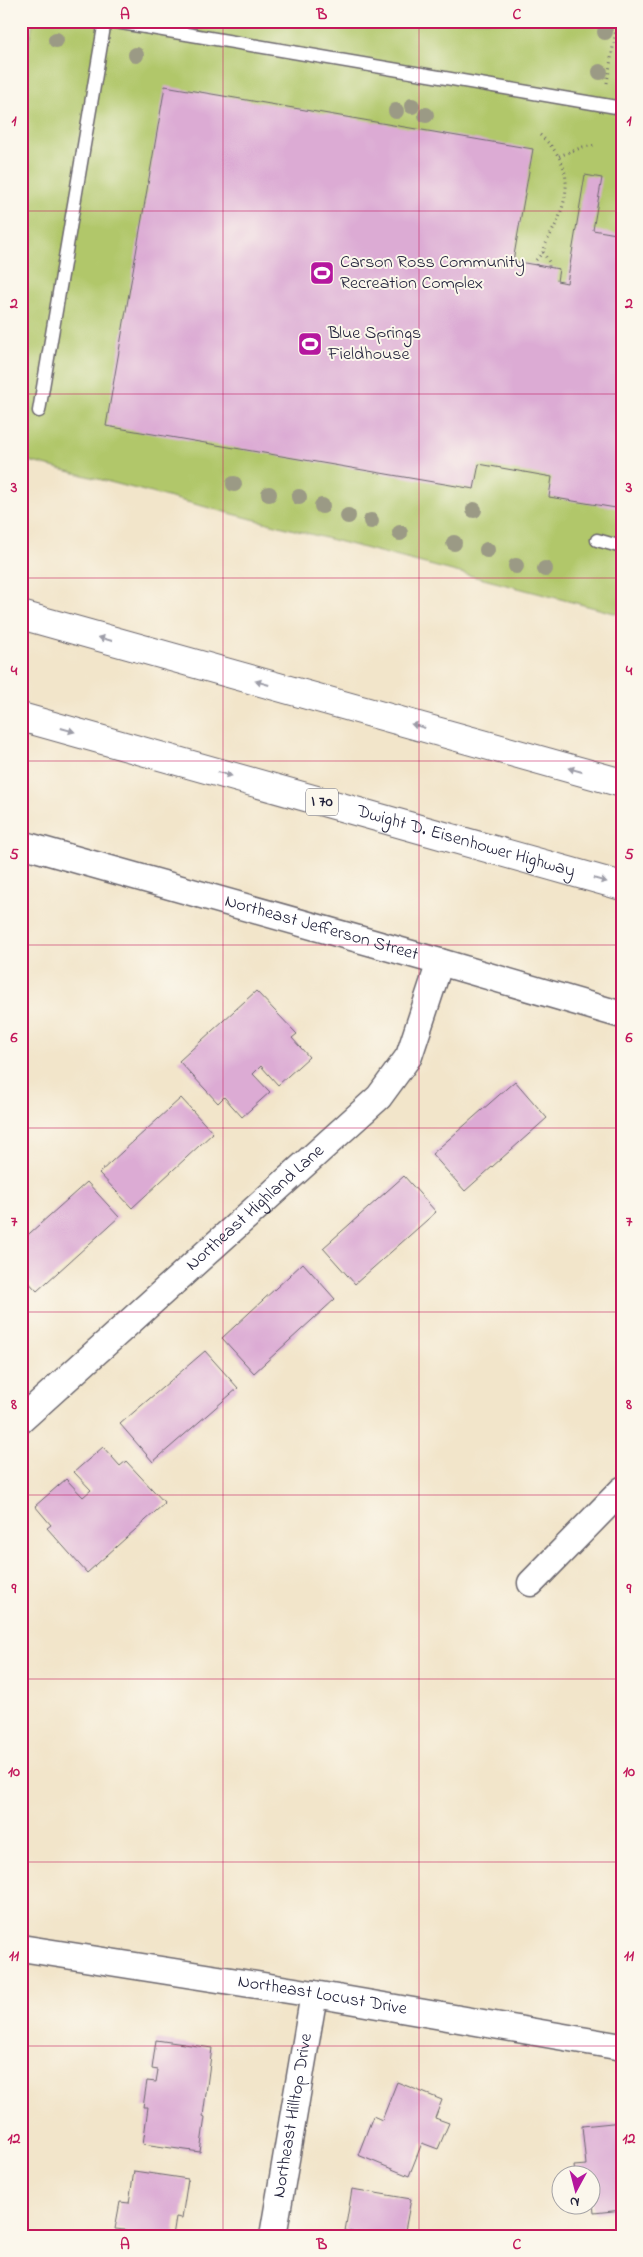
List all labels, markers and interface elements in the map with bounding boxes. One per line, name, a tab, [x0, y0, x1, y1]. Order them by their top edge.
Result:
text: A	[120, 3, 130, 27]
text: B	[316, 3, 328, 27]
text: C	[513, 3, 522, 27]
text: 1	[11, 109, 17, 133]
text: 1	[626, 109, 632, 133]
place label: Carson Ross Community Recreation Complex	[340, 250, 525, 297]
sports icon: Carson Ross Community Recreation Complex	[309, 260, 335, 286]
text: 2	[9, 292, 18, 316]
text: 2	[624, 292, 633, 316]
place label: Blue Springs Fieldhouse	[327, 321, 421, 368]
sports icon: Blue Springs Fieldhouse	[297, 331, 323, 357]
text: 3	[10, 476, 18, 500]
text: 3	[625, 476, 633, 500]
one-way arrow	[98, 634, 113, 642]
text: 4	[10, 659, 18, 683]
text: 4	[625, 659, 633, 683]
one-way arrow	[254, 678, 269, 686]
one-way arrow	[411, 722, 426, 730]
one-way arrow	[61, 726, 76, 734]
one-way arrow	[567, 766, 582, 774]
one-way arrow	[217, 770, 232, 778]
road number: I 70	[306, 789, 338, 816]
street label: Dwight D. Eisenhower Highway	[353, 799, 578, 885]
text: 5	[9, 843, 19, 867]
text: 5	[624, 843, 634, 867]
one-way arrow	[592, 877, 607, 885]
street label: Northeast Jefferson Street	[221, 889, 421, 968]
text: 6	[9, 1026, 18, 1050]
text: 6	[624, 1026, 633, 1050]
street label: Northeast Highland Lane	[181, 1138, 331, 1278]
text: 7	[11, 1210, 18, 1234]
text: 7	[626, 1210, 633, 1234]
text: 8	[10, 1393, 17, 1417]
text: 8	[625, 1393, 632, 1417]
text: 9	[11, 1577, 17, 1601]
text: 9	[626, 1577, 632, 1601]
text: 10	[8, 1760, 20, 1784]
text: 10	[623, 1760, 635, 1784]
text: 11	[9, 1944, 20, 1968]
text: 11	[624, 1944, 635, 1968]
street label: Northeast Locust Drive	[236, 1969, 410, 2023]
street label: Northeast Hilltop Drive	[267, 2031, 320, 2200]
text: 12	[7, 2127, 21, 2151]
text: 12	[622, 2127, 636, 2151]
north arrow	[550, 2164, 600, 2214]
text: N	[569, 2190, 581, 2212]
text: A	[120, 2233, 130, 2257]
text: B	[316, 2233, 328, 2257]
text: C	[513, 2233, 522, 2257]

